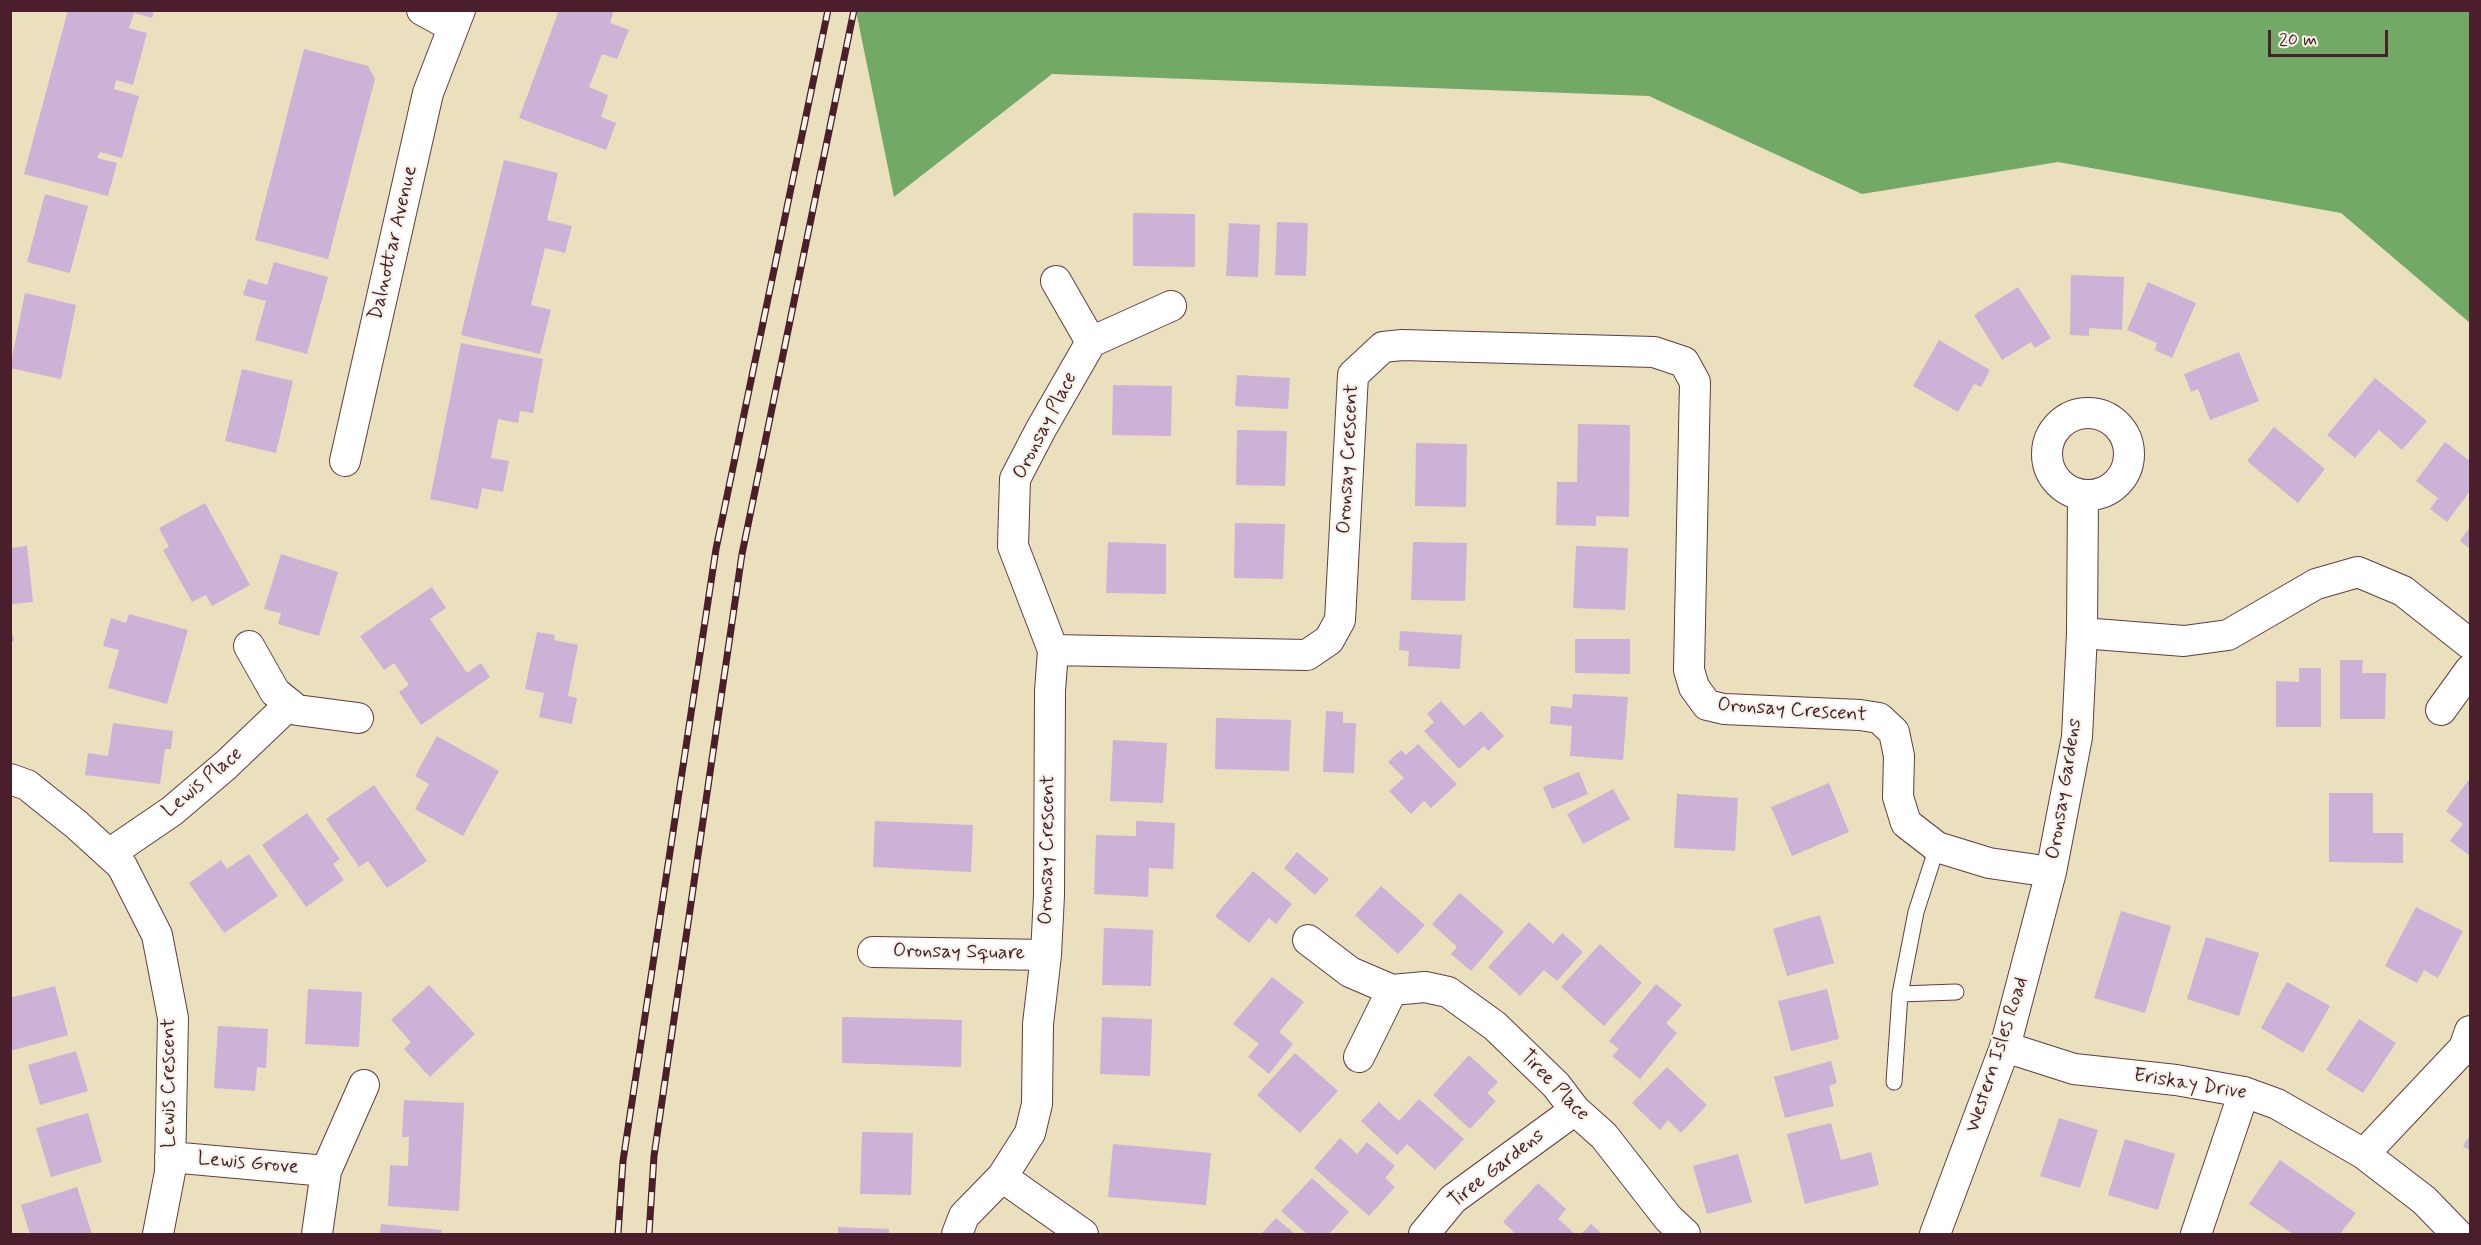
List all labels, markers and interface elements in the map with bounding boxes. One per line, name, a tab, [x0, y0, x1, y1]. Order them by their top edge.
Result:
scale bar	[2271, 18, 2391, 56]
text: 20 m	[2279, 28, 2317, 52]
street label: Dalnottar Avenue	[365, 163, 423, 323]
street label: Oronsay Place	[1009, 368, 1083, 484]
street label: Oronsay Crescent	[1333, 383, 1365, 535]
street label: Oronsay Crescent	[1716, 694, 1868, 728]
street label: Oronsay Gardens	[2042, 717, 2088, 861]
street label: Lewis Place	[158, 743, 248, 823]
street label: Oronsay Crescent	[1035, 775, 1061, 925]
street label: Oronsay Square	[893, 940, 1025, 966]
street label: Western Isles Road	[1962, 974, 2034, 1136]
street label: Lewis Crescent	[158, 1018, 182, 1148]
street label: Tiree Place	[1514, 1045, 1594, 1127]
street label: Eriskay Drive	[2132, 1064, 2248, 1106]
street label: Tiree Gardens	[1444, 1124, 1550, 1214]
street label: Lewis Grove	[197, 1148, 299, 1180]

